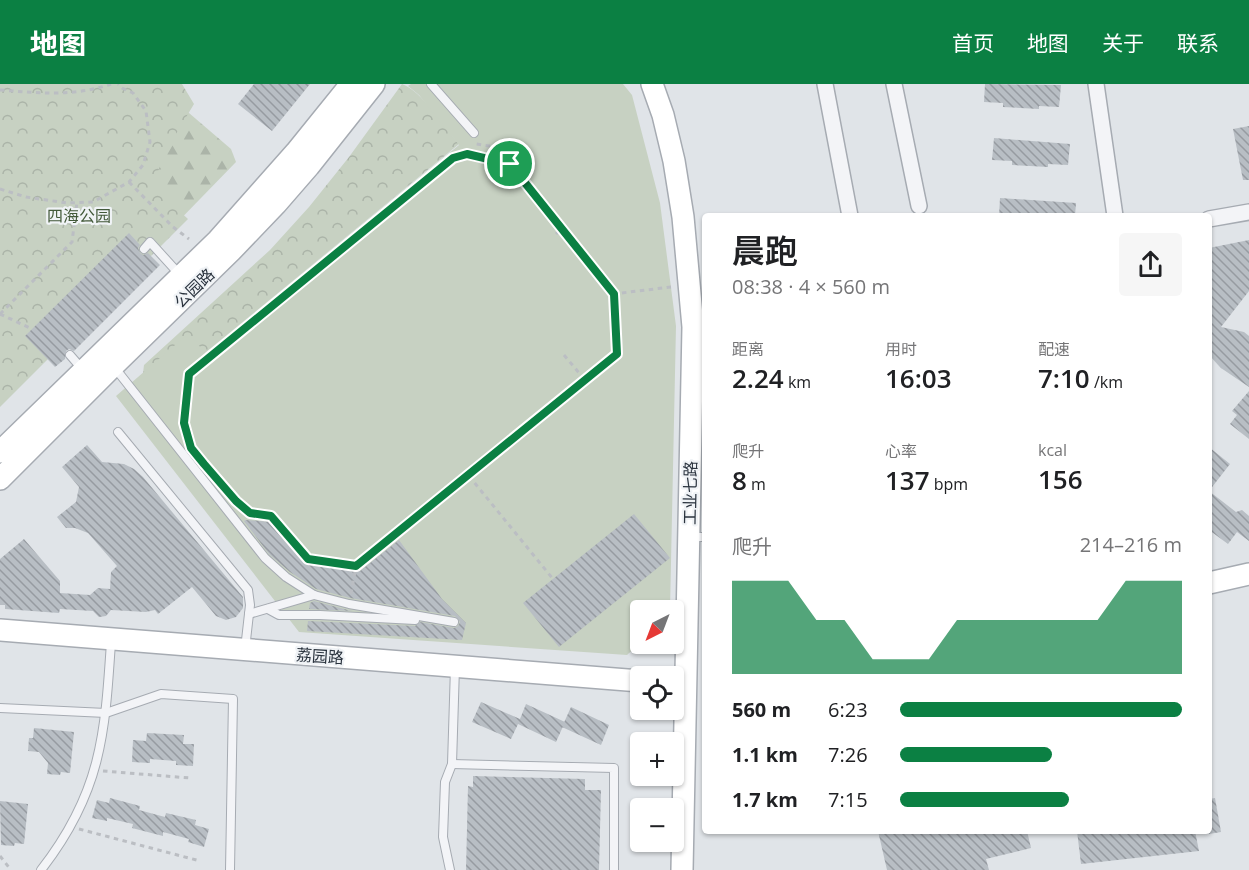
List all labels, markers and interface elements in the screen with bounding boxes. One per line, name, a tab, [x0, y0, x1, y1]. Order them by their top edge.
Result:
text: 地图	[30, 24, 86, 62]
text: 首页	[952, 29, 994, 57]
text: 地图	[1027, 29, 1069, 57]
text: 关于	[1102, 29, 1144, 57]
text: 联系	[1177, 29, 1219, 57]
pin	[484, 138, 535, 189]
icon: arrive	[493, 147, 526, 180]
park label: 四海公园	[47, 205, 111, 227]
text: 晨跑	[732, 228, 798, 273]
button: share	[1119, 233, 1182, 296]
street label: 公园路	[169, 263, 219, 313]
text: 08:38 · 4 × 560 m	[732, 273, 890, 300]
text: 距离	[732, 338, 764, 360]
text: 用时	[885, 338, 917, 360]
text: 配速	[1038, 338, 1070, 360]
text: 2.24	[732, 360, 784, 396]
text: 16:03	[885, 360, 952, 396]
text: 7:10	[1038, 360, 1090, 396]
text: km	[784, 371, 811, 393]
text: /km	[1090, 371, 1123, 393]
text: kcal	[1038, 439, 1067, 461]
text: 爬升	[732, 440, 764, 462]
text: 心率	[885, 440, 917, 462]
street label: 工业七路	[678, 461, 702, 525]
text: 156	[1038, 461, 1083, 497]
text: 8	[732, 462, 747, 498]
text: 137	[885, 462, 930, 498]
text: m	[747, 473, 766, 495]
text: bpm	[930, 473, 968, 495]
text: 214–216 m	[1080, 531, 1182, 558]
text: 爬升	[732, 533, 772, 560]
north arrow	[630, 600, 684, 654]
map controls	[630, 600, 684, 852]
street label: 荔园路	[295, 643, 345, 669]
button: locate	[630, 666, 684, 720]
text: 560 m	[732, 696, 791, 723]
text: 6:23	[828, 696, 868, 723]
button: +	[630, 732, 684, 786]
text: 1.1 km	[732, 741, 798, 768]
text: 7:26	[828, 741, 868, 768]
text: 1.7 km	[732, 786, 798, 813]
text: 7:15	[828, 786, 868, 813]
button: −	[630, 798, 684, 852]

